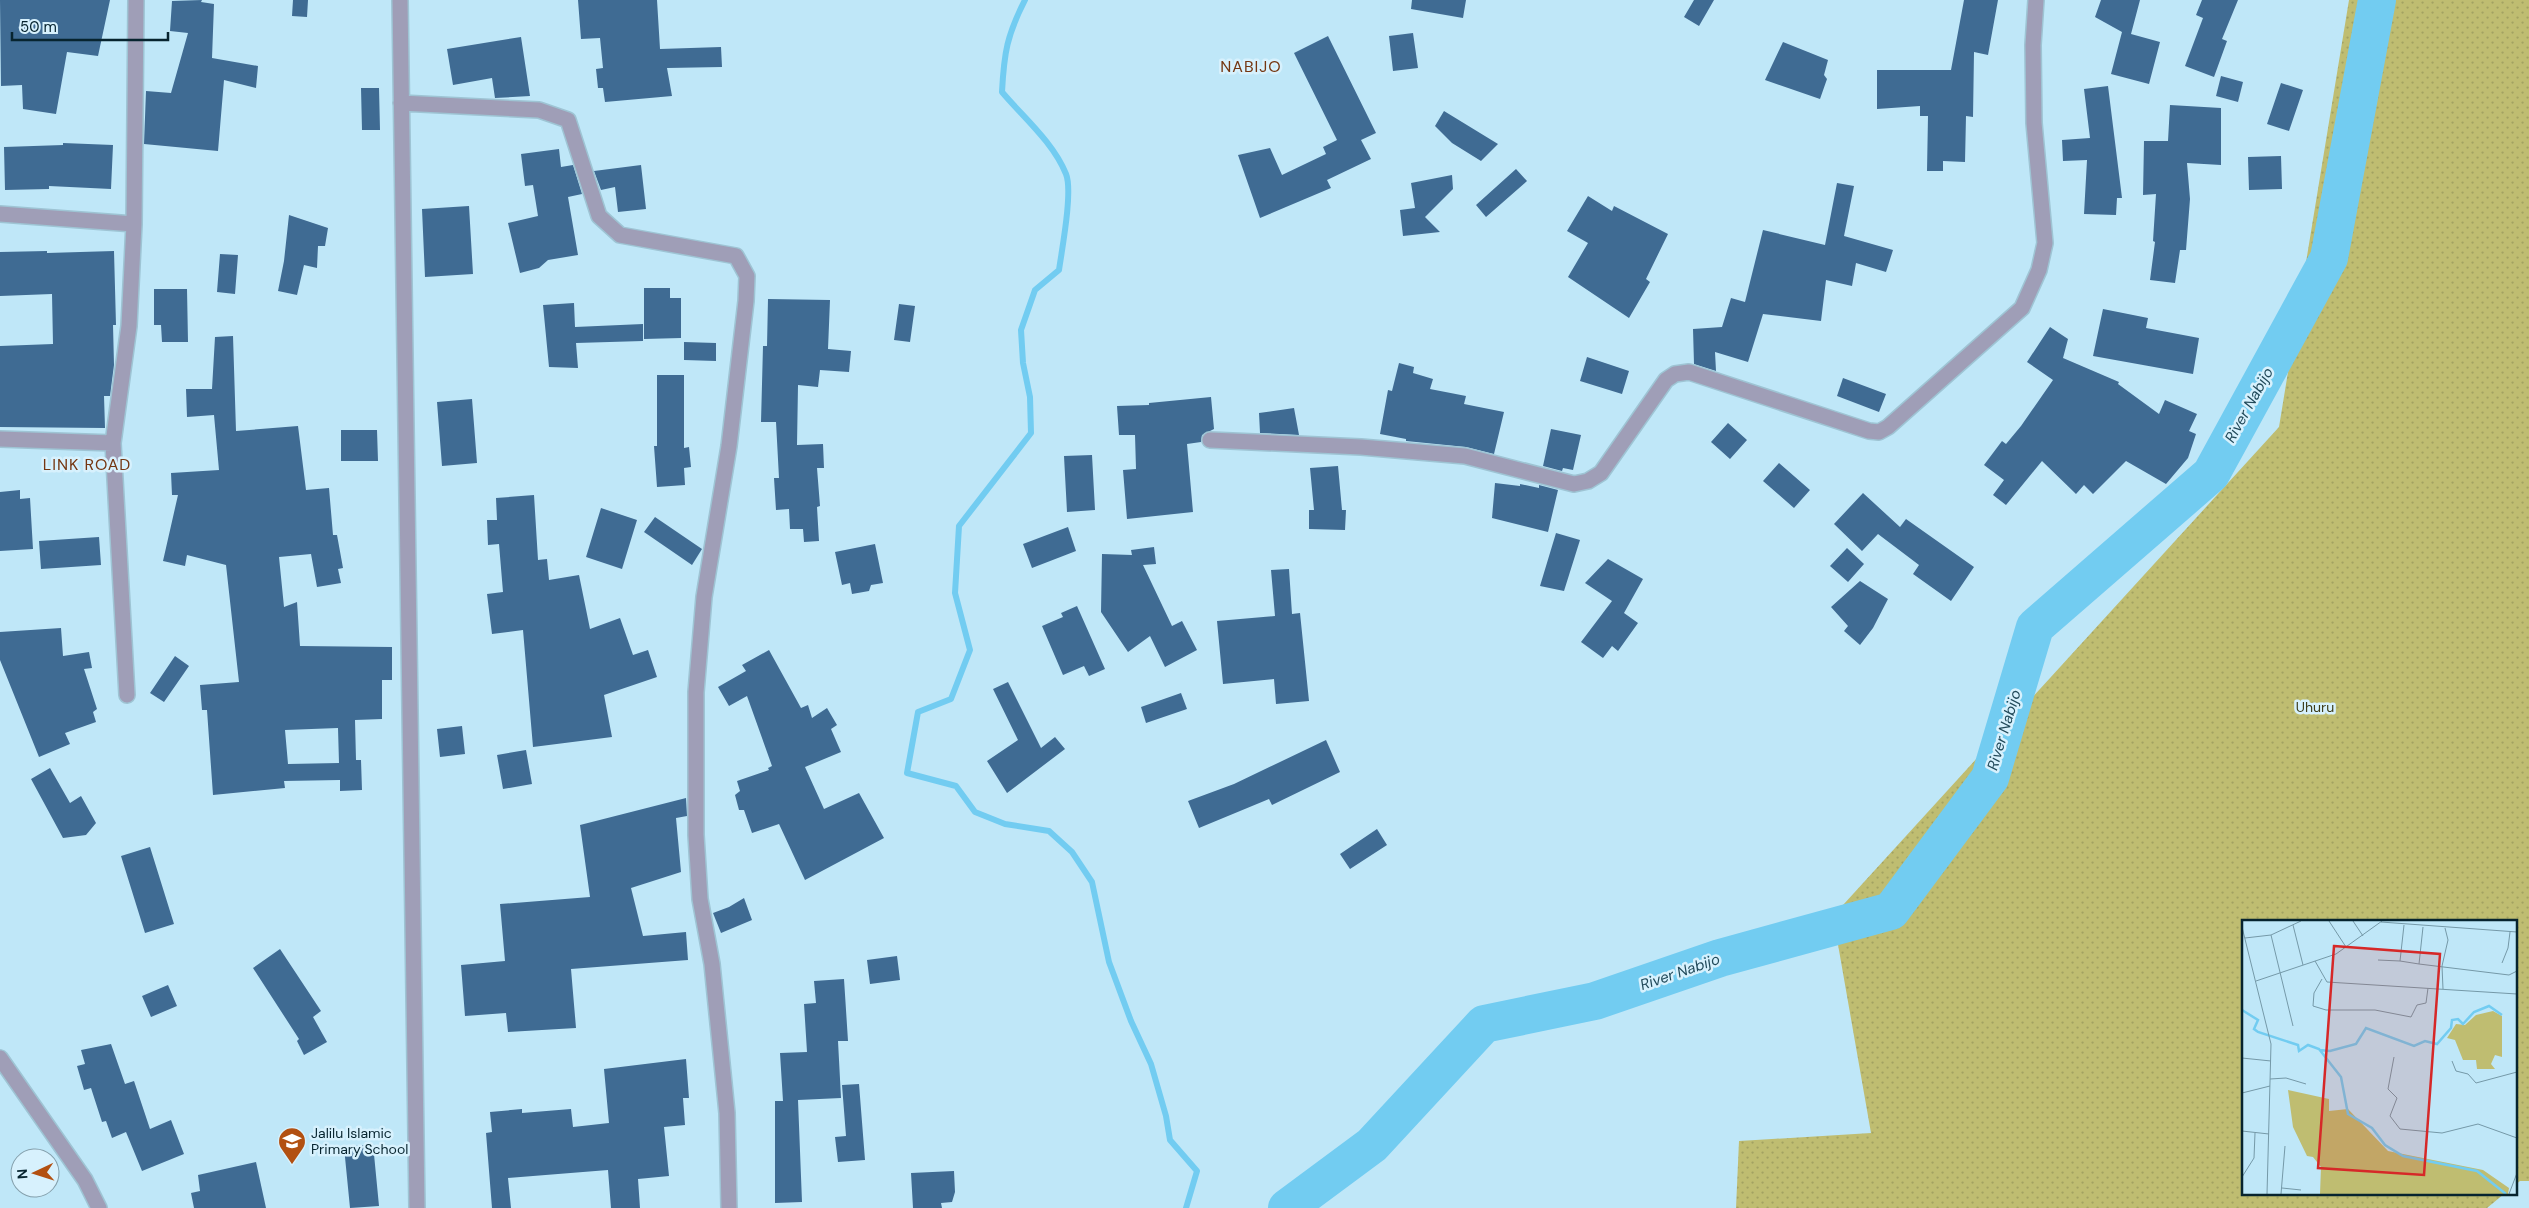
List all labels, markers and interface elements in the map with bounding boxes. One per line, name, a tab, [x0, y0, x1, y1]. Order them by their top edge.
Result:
scale bar	[12, 10, 169, 42]
text: 50 m	[20, 17, 57, 37]
district label: NABIJO	[1220, 56, 1282, 77]
water label: River Nabijo	[2220, 364, 2278, 446]
district label: LINK ROAD	[43, 454, 131, 475]
water label: River Nabijo	[1982, 687, 2026, 773]
park label: Uhuru	[2296, 698, 2334, 716]
inset map	[2242, 920, 2516, 1196]
water label: River Nabijo	[1637, 949, 1723, 995]
place label: Jalilu Islamic Primary School	[311, 1124, 408, 1158]
school or university icon: Jalilu Islamic Primary School	[277, 1126, 307, 1165]
north arrow	[10, 1148, 60, 1198]
text: N	[13, 1168, 31, 1180]

